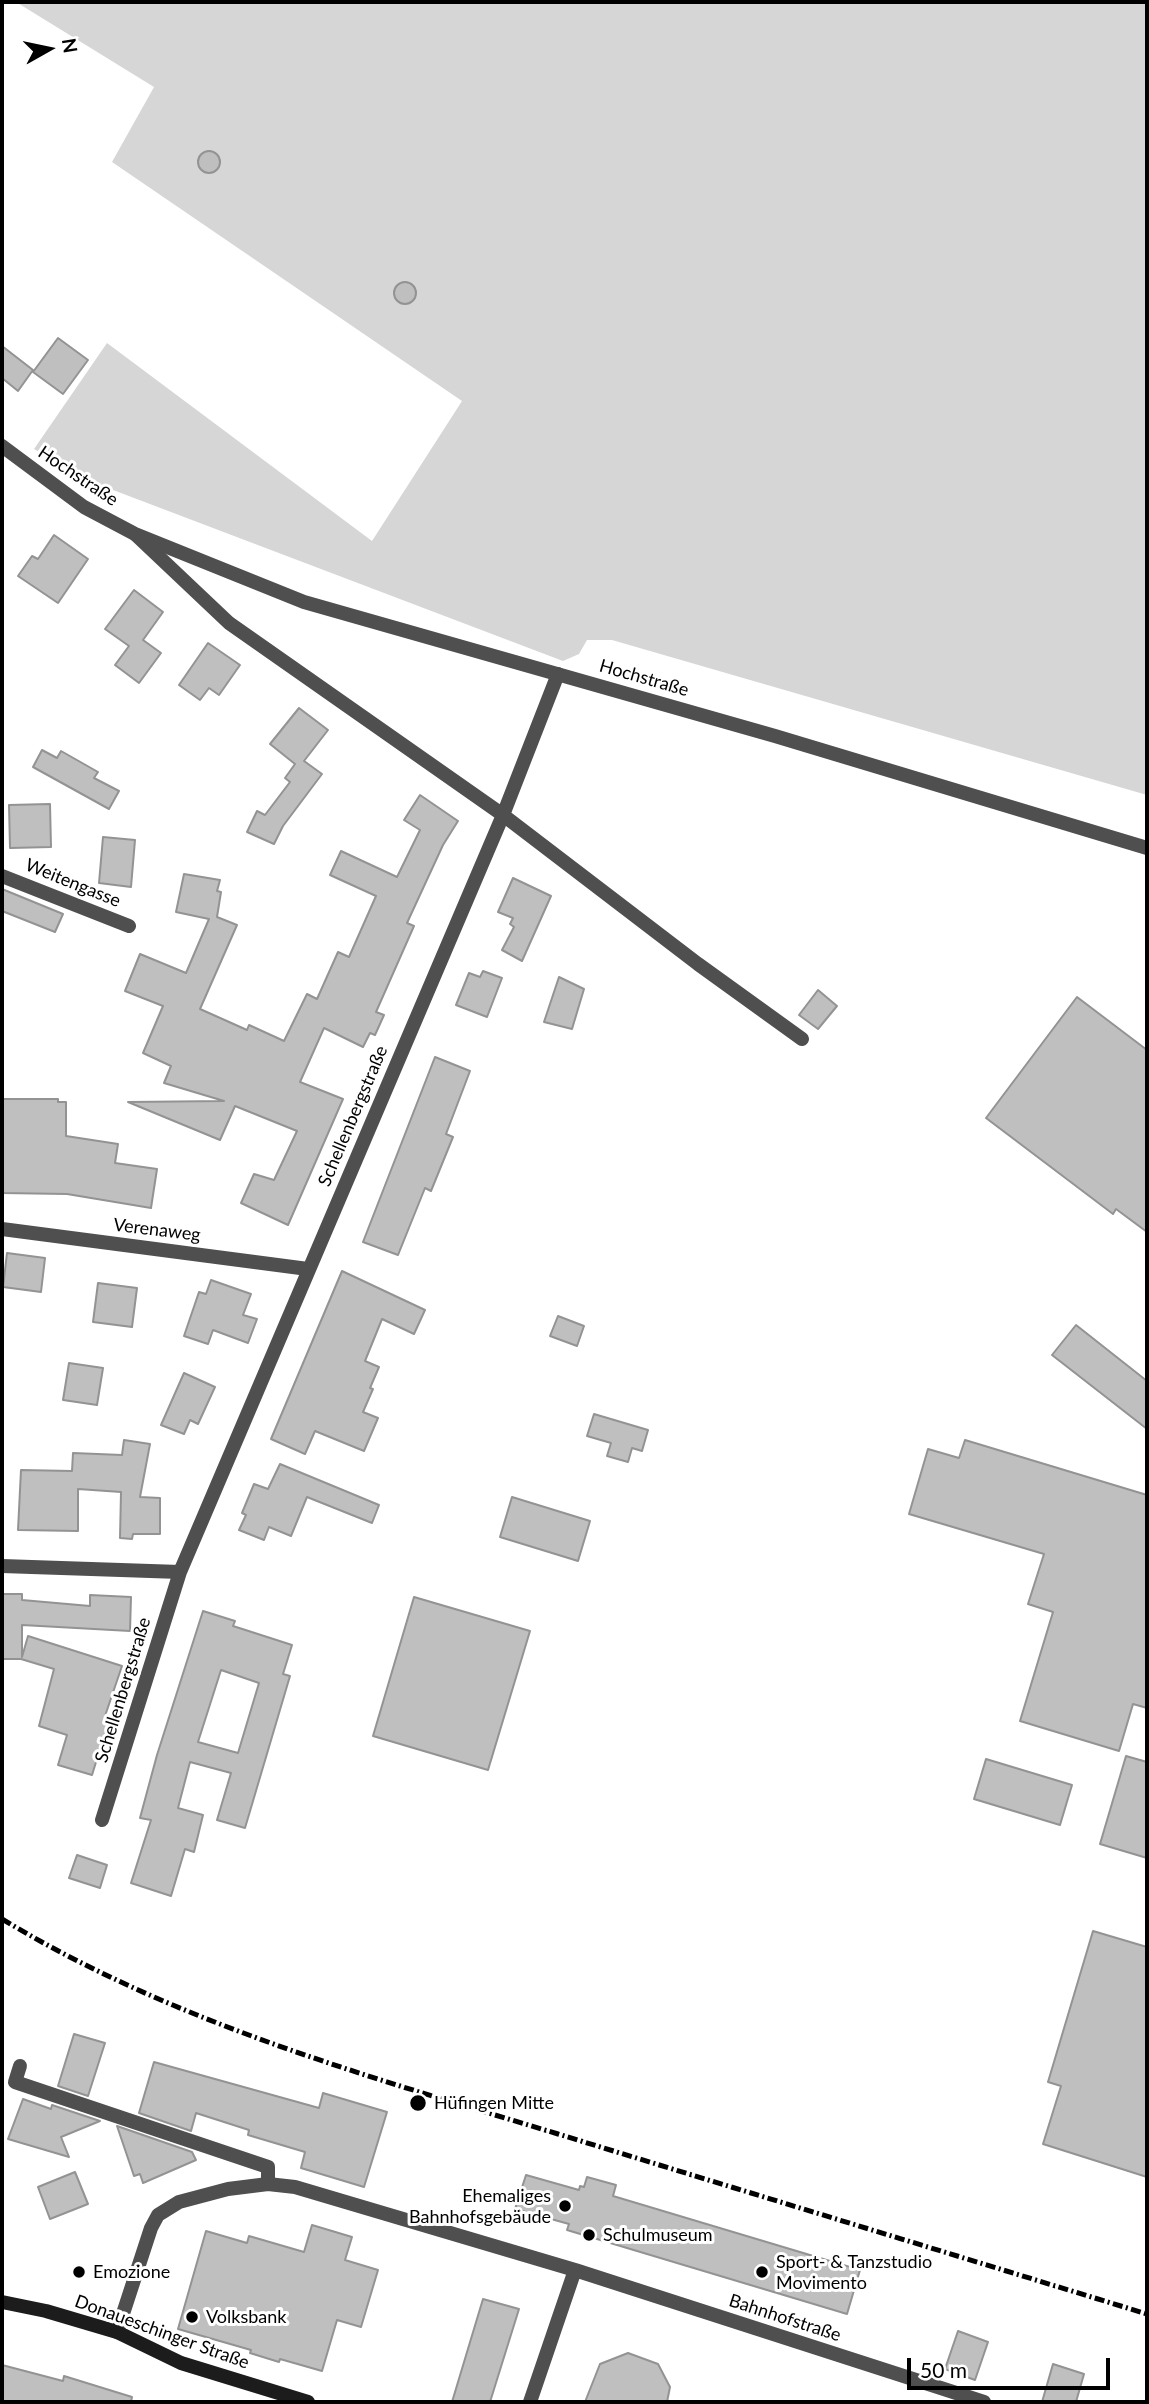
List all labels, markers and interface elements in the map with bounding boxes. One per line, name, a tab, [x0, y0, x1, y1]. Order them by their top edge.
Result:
north arrow	[14, 14, 84, 84]
text: N	[58, 37, 83, 55]
street label: Hochstraße	[34, 441, 122, 511]
street label: Hochstraße	[597, 655, 691, 701]
street label: Weitengasse	[22, 854, 124, 912]
street label: Schellenbergstraße	[314, 1042, 392, 1190]
street label: Verenaweg	[112, 1214, 202, 1246]
street label: Schellenbergstraße	[91, 1615, 155, 1765]
place label: Hüfingen Mitte	[434, 2092, 554, 2114]
marker: Hüfingen Mitte	[408, 2093, 428, 2113]
place label: Ehemaliges Bahnhofsgebäude	[409, 2185, 551, 2228]
marker: Ehemaliges Bahnhofsgebäude	[557, 2198, 573, 2214]
place label: Schulmuseum	[603, 2224, 713, 2246]
marker: Schulmuseum	[581, 2227, 597, 2243]
place label: Sport- & Tanzstudio Movimento	[776, 2251, 932, 2294]
place label: Emozione	[93, 2261, 170, 2283]
marker: Emozione	[71, 2264, 87, 2280]
marker: Sport- & Tanzstudio Movimento	[754, 2264, 770, 2280]
street label: Donaueschinger Straße	[72, 2290, 252, 2374]
street label: Bahnhofstraße	[726, 2290, 844, 2346]
place label: Volksbank	[206, 2306, 286, 2328]
marker: Volksbank	[184, 2309, 200, 2325]
scale bar	[911, 2344, 1114, 2388]
text: 50 m	[920, 2357, 967, 2382]

